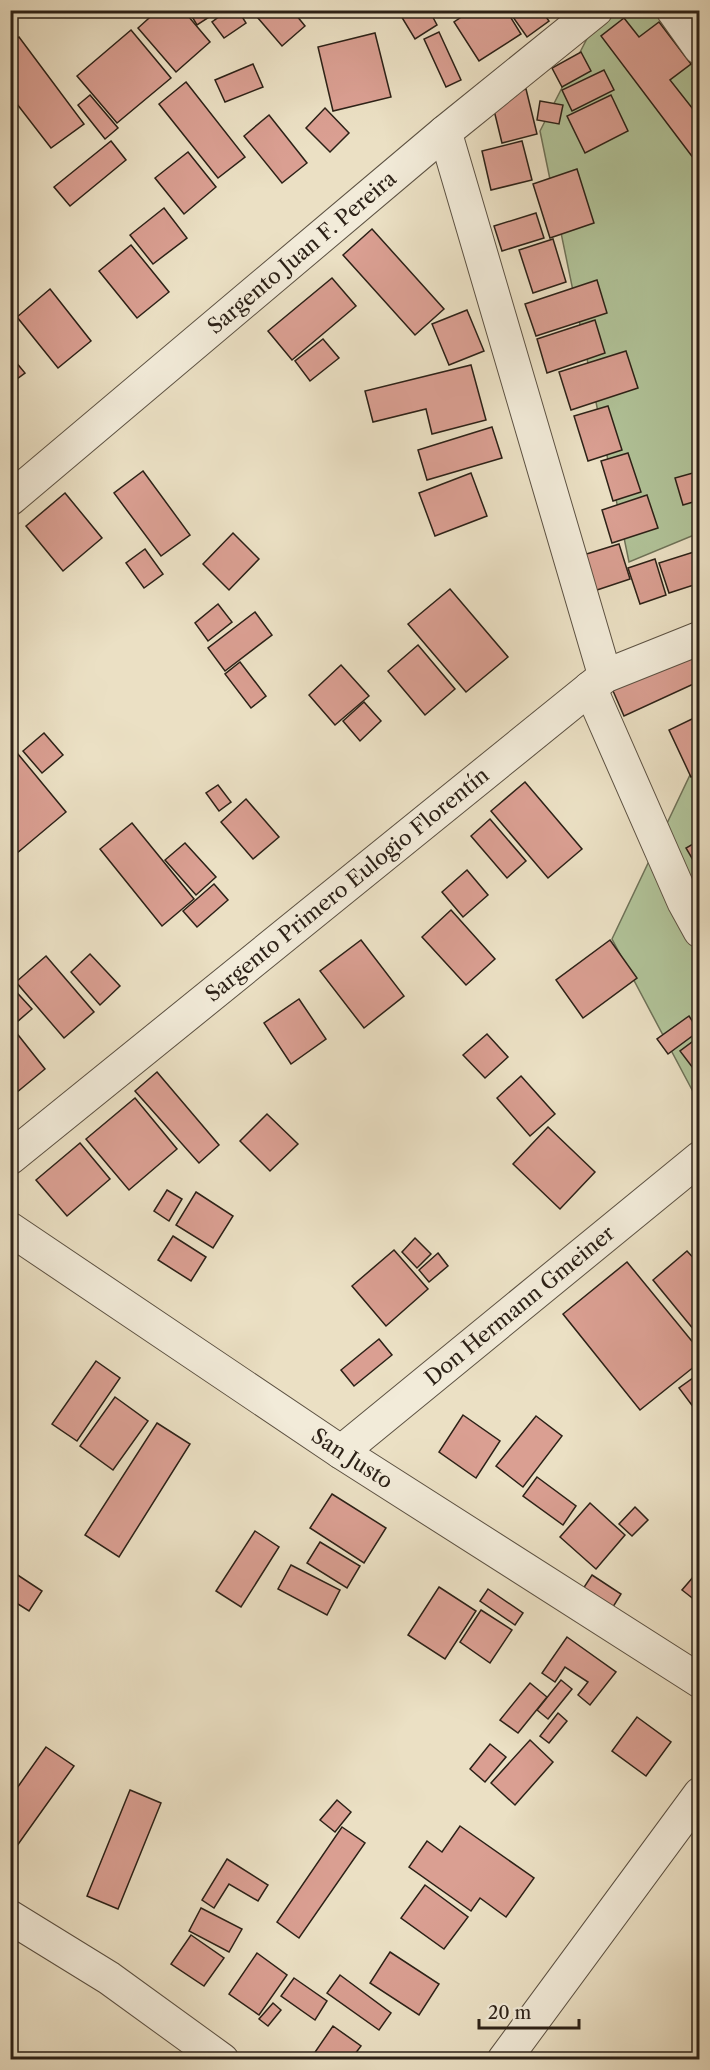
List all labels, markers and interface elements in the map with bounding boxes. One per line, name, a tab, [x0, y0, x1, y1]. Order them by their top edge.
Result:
street label: Sargento Juan F. Pereira	[202, 165, 402, 339]
street label: Sargento Primero Eulogio Florentín	[200, 762, 494, 1007]
street label: Don Hermann Gmeiner	[419, 1220, 619, 1390]
street label: San Justo	[307, 1423, 398, 1494]
scale bar	[479, 1992, 580, 2030]
text: 20 m	[488, 2002, 532, 2024]

